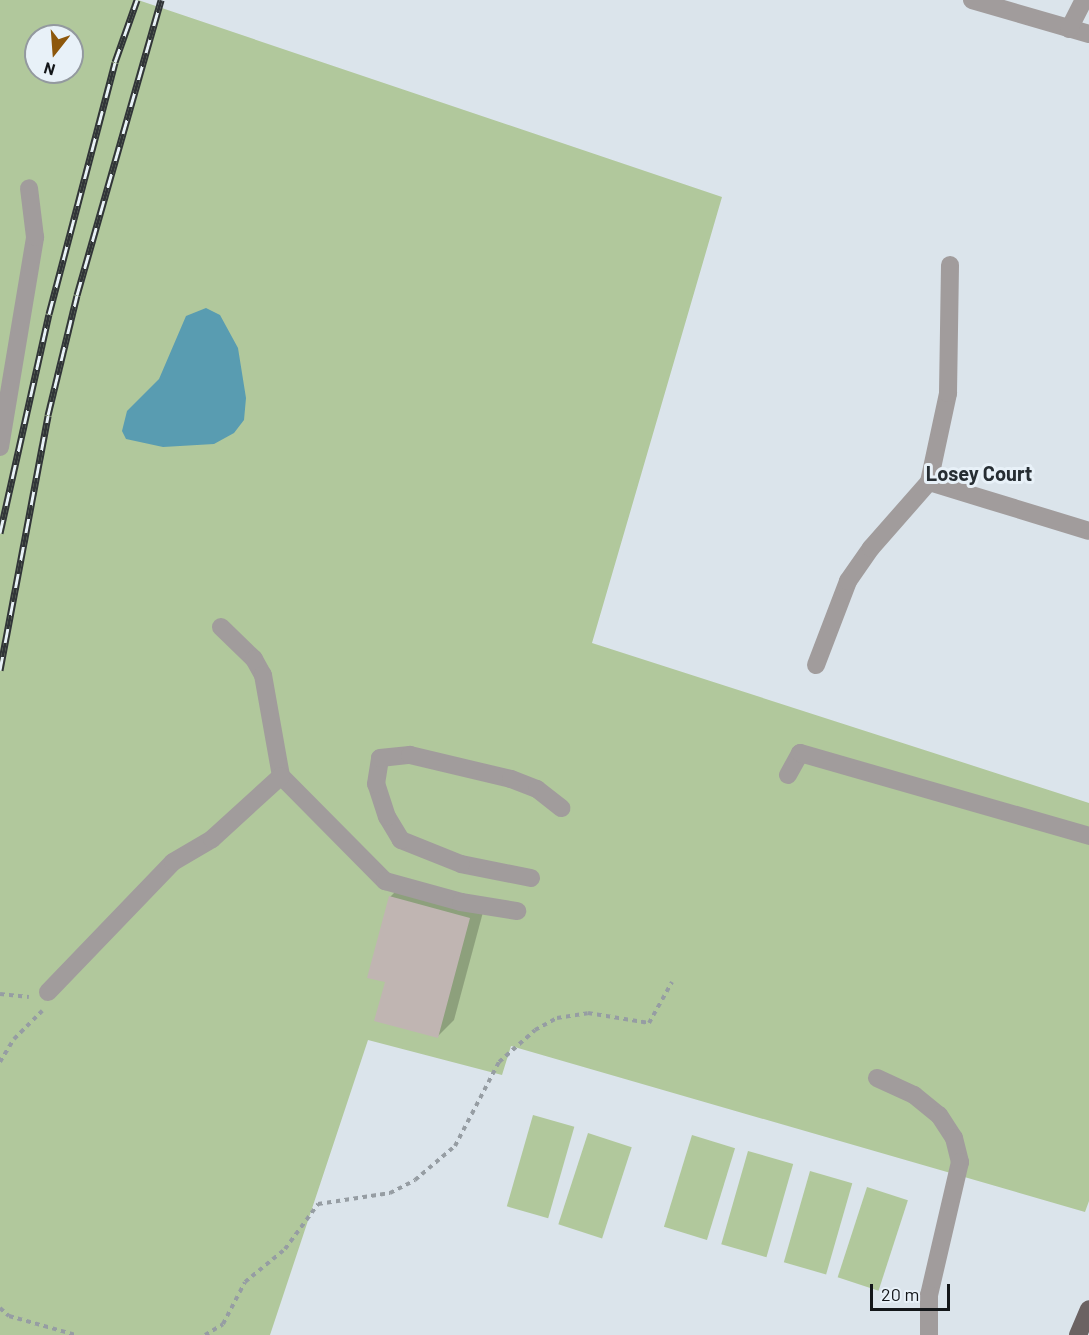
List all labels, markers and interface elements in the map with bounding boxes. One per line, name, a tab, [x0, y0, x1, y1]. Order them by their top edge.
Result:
north arrow	[24, 24, 84, 84]
text: N	[41, 59, 57, 80]
district label: Losey Court	[926, 461, 1032, 485]
scale bar	[873, 1272, 952, 1310]
text: 20 m	[881, 1283, 919, 1305]

